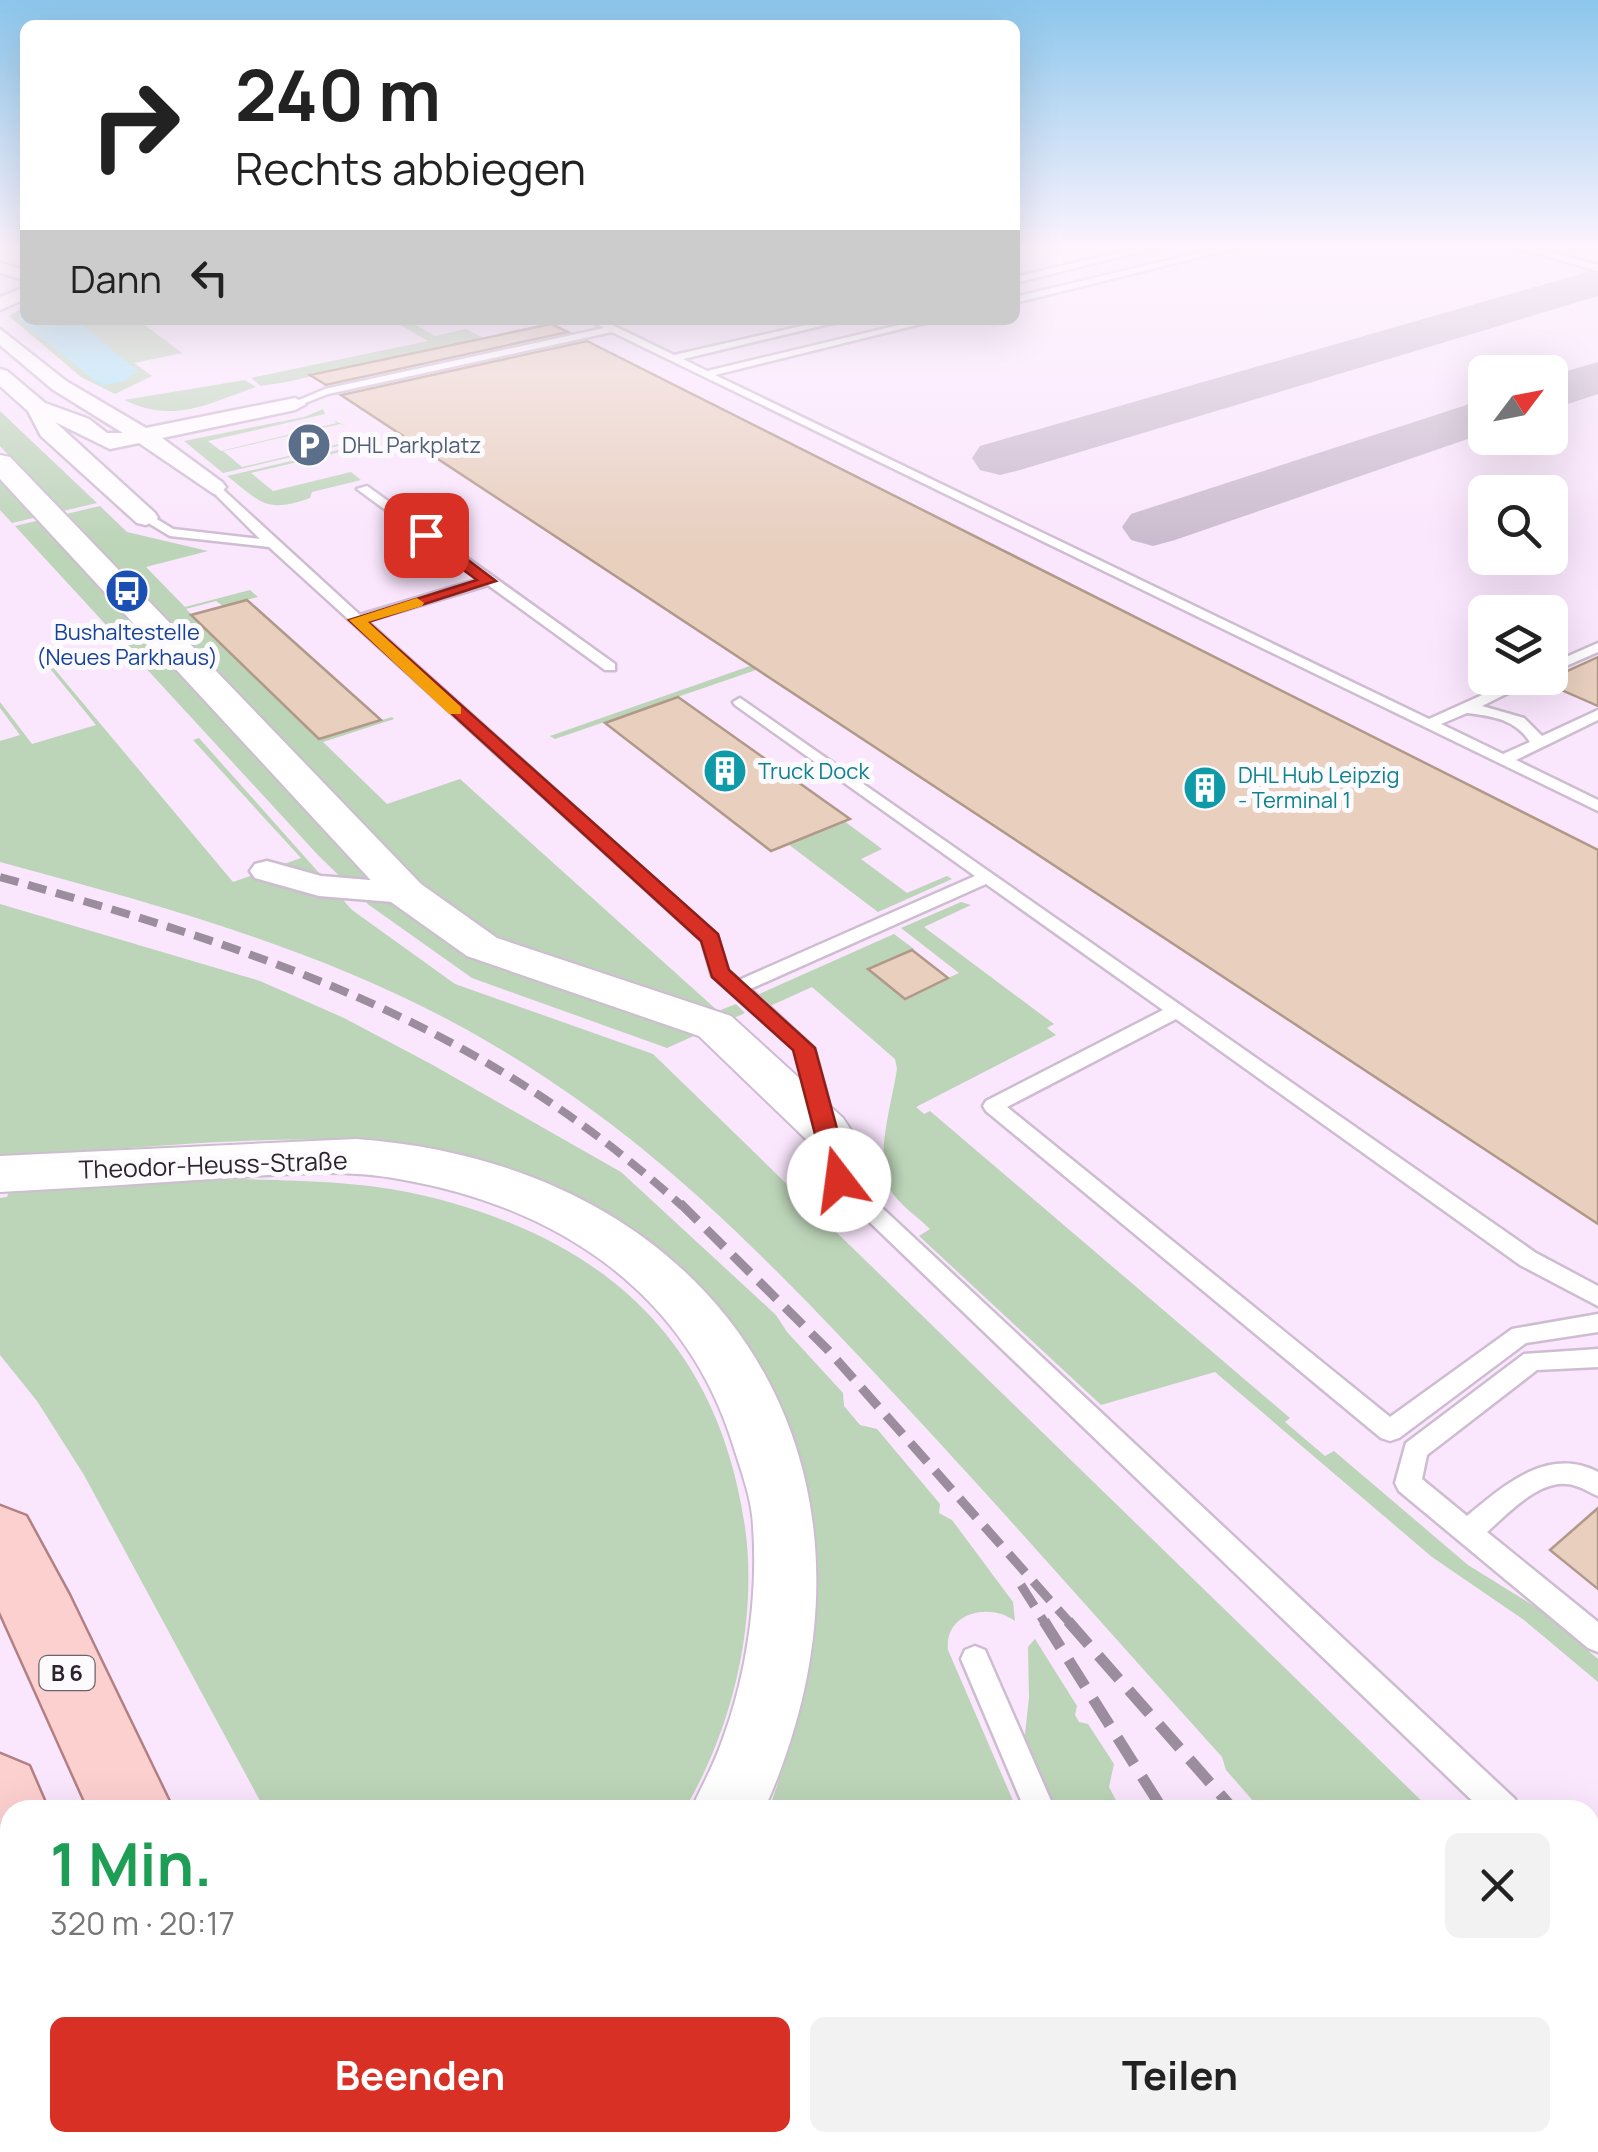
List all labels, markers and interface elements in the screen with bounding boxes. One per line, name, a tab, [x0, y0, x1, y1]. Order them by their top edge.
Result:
text: 240 m	[235, 46, 441, 142]
icon: right	[70, 60, 200, 190]
text: Rechts abbiegen	[235, 137, 586, 199]
icon: left	[182, 250, 237, 305]
text: Dann	[70, 252, 162, 304]
north arrow	[1468, 355, 1568, 455]
map controls	[1468, 355, 1568, 695]
parking icon: DHL Parkplatz	[286, 422, 332, 468]
place label: DHL Parkplatz	[342, 430, 481, 460]
button: search	[1468, 475, 1568, 575]
pin	[384, 493, 469, 578]
icon: arrive	[399, 508, 454, 563]
bus stop icon: Bushaltestelle (Neues Parkhaus)	[104, 568, 150, 614]
button: layers	[1468, 595, 1568, 695]
place label: Bushaltestelle (Neues Parkhaus)	[36, 617, 218, 672]
building icon: Truck Dock	[702, 748, 748, 794]
place label: Truck Dock	[758, 756, 870, 786]
place label: DHL Hub Leipzig - Terminal 1	[1238, 760, 1400, 815]
building icon: DHL Hub Leipzig - Terminal 1	[1182, 765, 1228, 811]
position arrow	[787, 1128, 891, 1232]
street label: Theodor-Heuss-Straße	[78, 1142, 348, 1187]
road number: B 6	[40, 1656, 94, 1690]
text: 1 Min.	[50, 1822, 212, 1904]
button: close	[1445, 1833, 1550, 1938]
text: 320 m · 20:17	[50, 1901, 235, 1945]
button: Beenden	[50, 2017, 790, 2132]
button: Teilen	[810, 2017, 1550, 2132]

